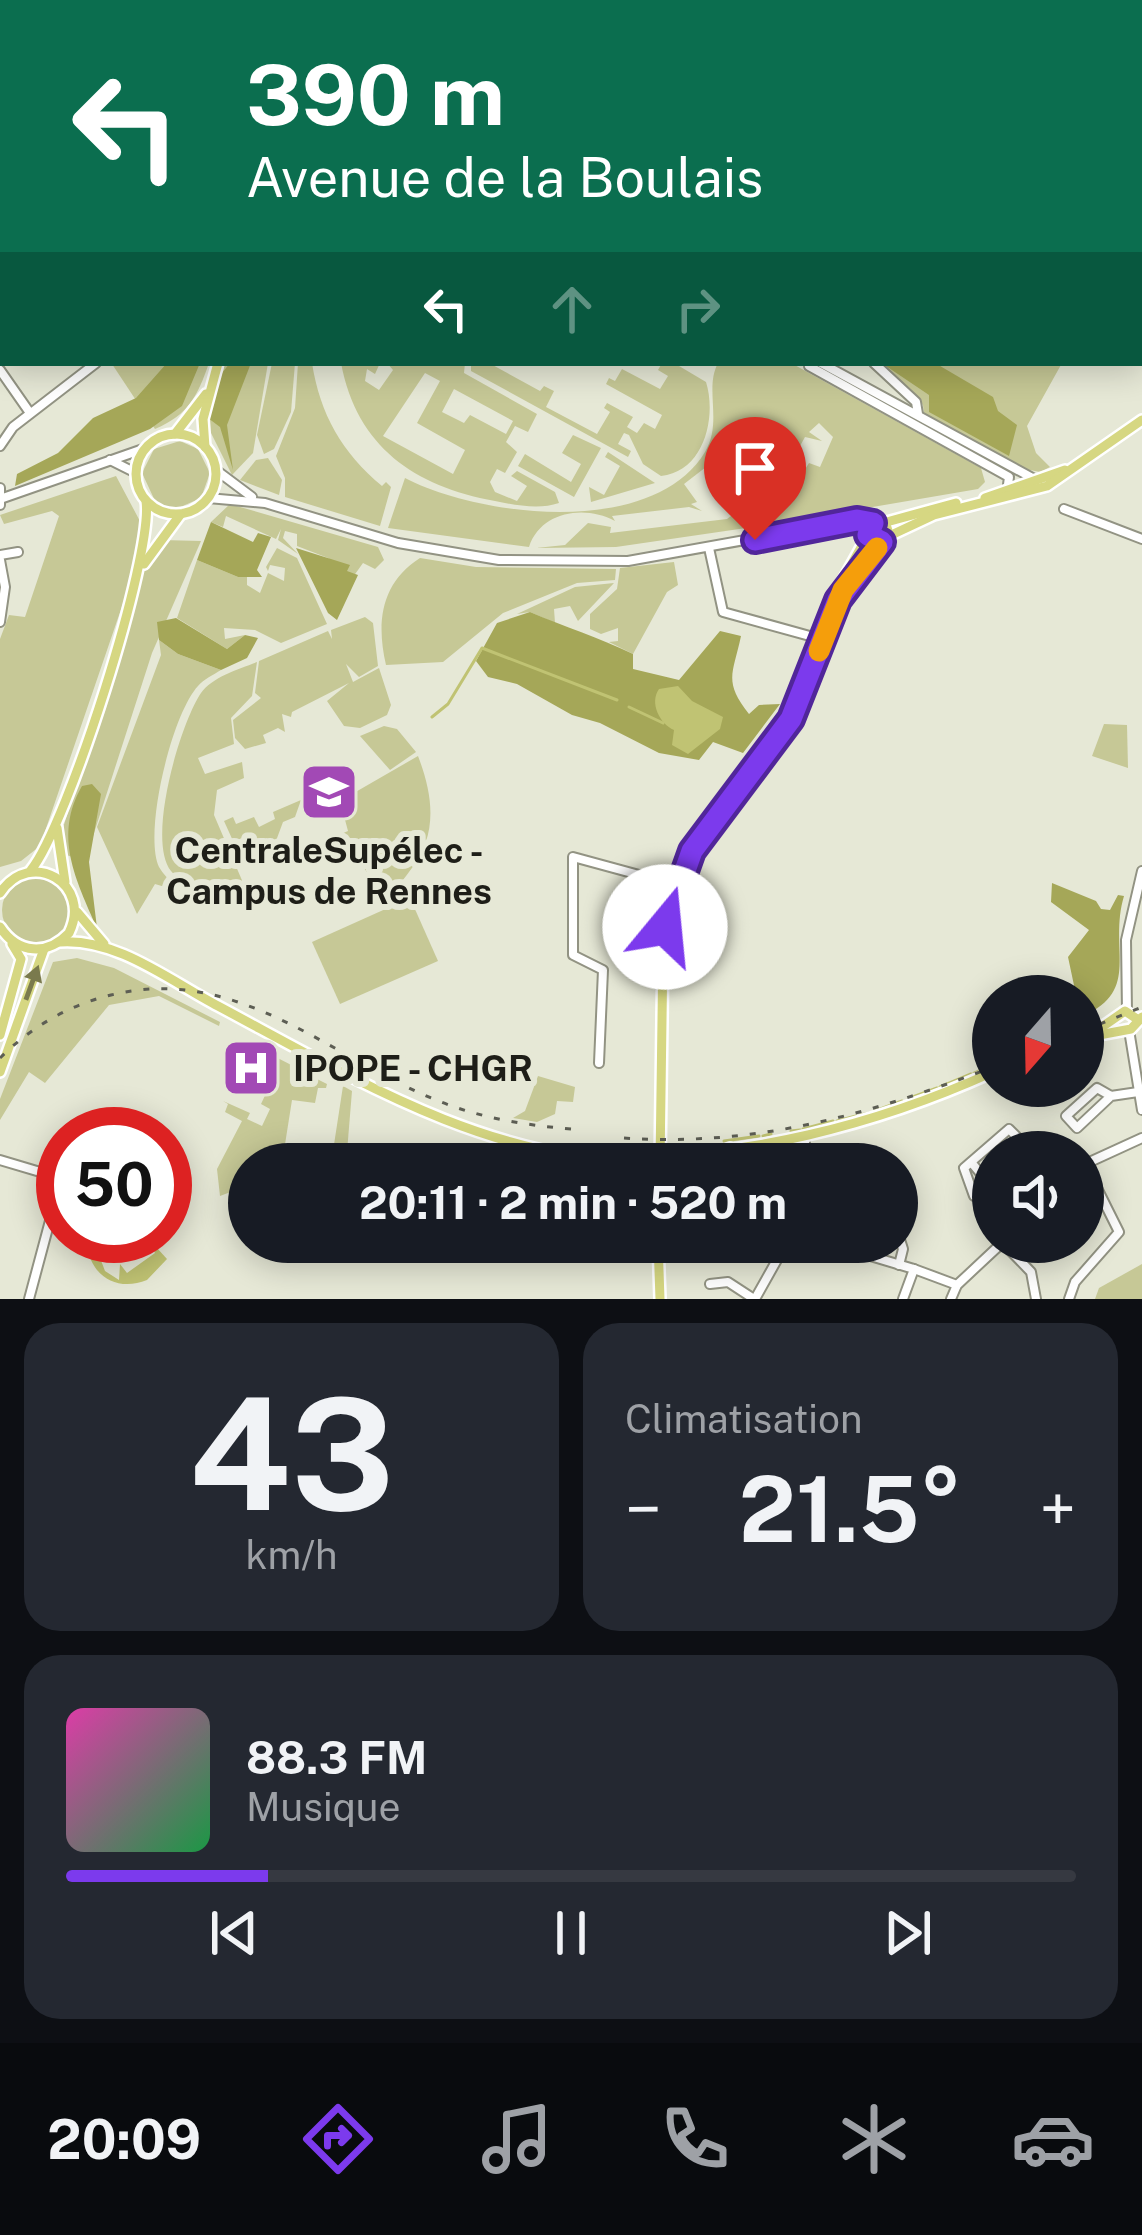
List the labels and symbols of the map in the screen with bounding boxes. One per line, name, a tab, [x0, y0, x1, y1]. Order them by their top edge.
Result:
pin	[704, 417, 806, 540]
school or university icon: CentraleSupélec - Campus de Rennes	[298, 761, 360, 823]
place label: CentraleSupélec - Campus de Rennes	[166, 829, 492, 912]
position arrow	[602, 864, 728, 990]
one-way arrow	[24, 965, 42, 1001]
north arrow	[972, 975, 1104, 1107]
hospital icon: IPOPE - CHGR	[220, 1037, 282, 1099]
place label: IPOPE - CHGR	[293, 1047, 533, 1089]
speed limit sign: 50	[36, 1107, 192, 1263]

